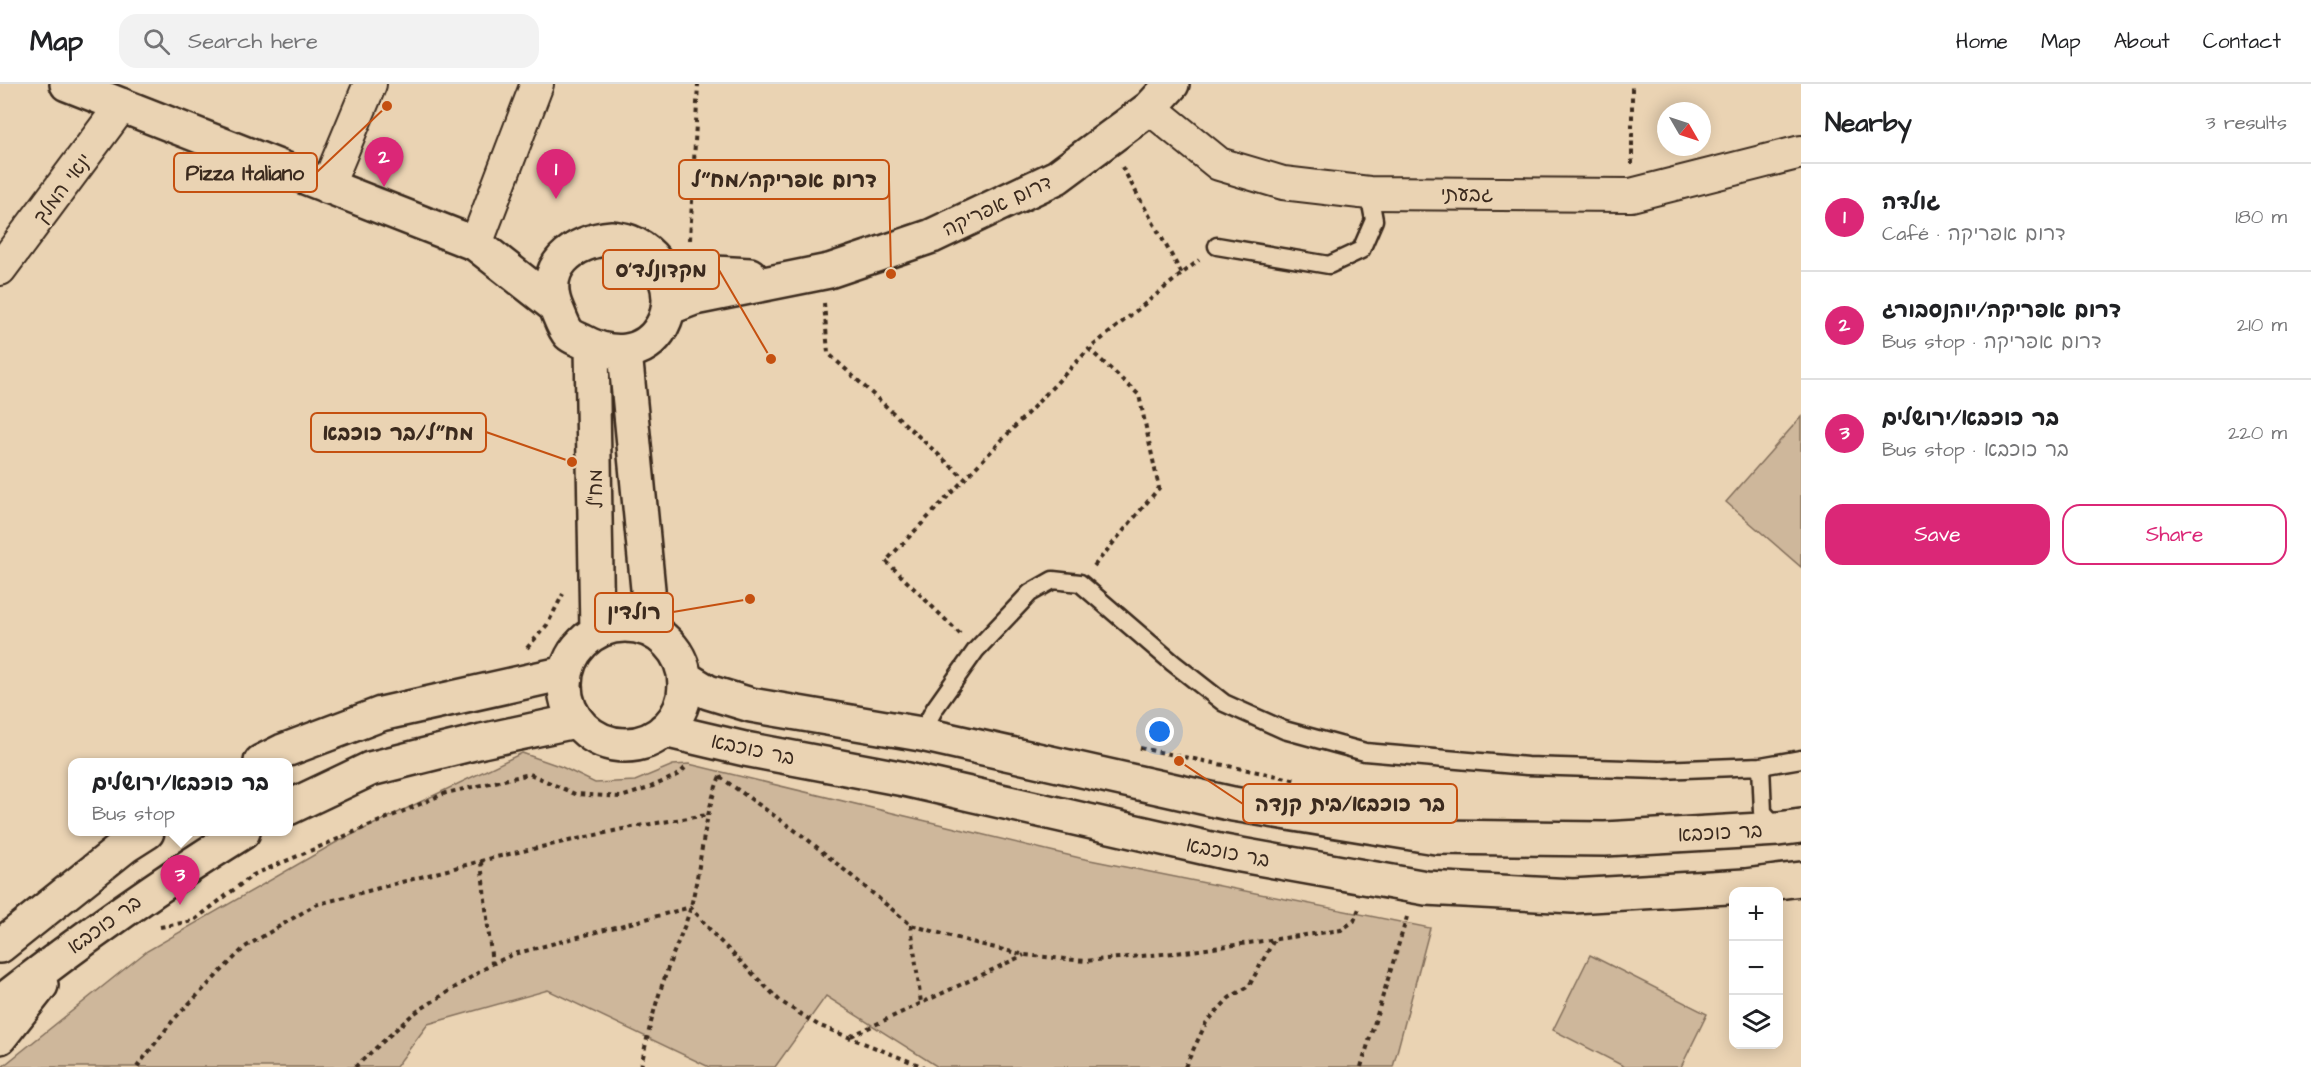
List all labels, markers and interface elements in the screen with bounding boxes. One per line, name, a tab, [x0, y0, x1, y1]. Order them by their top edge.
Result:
search box	[119, 14, 539, 68]
text: Map	[30, 22, 83, 61]
icon: search	[140, 25, 173, 58]
text: Search here	[188, 26, 318, 57]
text: Home	[1956, 27, 2008, 56]
text: Map	[2041, 27, 2081, 56]
text: About	[2114, 27, 2170, 56]
text: Contact	[2203, 27, 2281, 56]
north arrow	[1657, 102, 1711, 156]
text: Nearby	[1825, 105, 1912, 141]
text: 3 results	[2205, 109, 2287, 137]
pin: 2	[364, 138, 404, 187]
street label: ינאי המלך	[27, 148, 98, 230]
pin: 1	[536, 150, 576, 199]
callout: Pizza Italiano	[174, 153, 317, 192]
text: Pizza Italiano	[186, 159, 304, 188]
callout: דרום אפריקה/מח״ל	[679, 160, 889, 199]
text: דרום אפריקה/מח״ל	[691, 166, 877, 195]
street label: דרום אפריקה	[938, 168, 1057, 243]
street label: גבעתי	[1441, 181, 1493, 209]
text: גולדה	[1882, 187, 1940, 218]
text: 1	[1843, 203, 1846, 231]
text: 180 m	[2235, 203, 2287, 231]
text: Café · דרום אפריקה	[1882, 220, 2066, 248]
callout: מקדונלד'ס	[603, 250, 719, 289]
text: מקדונלד'ס	[615, 256, 707, 285]
text: דרום אפריקה/יוהנסבורג	[1882, 295, 2121, 326]
text: 2	[1839, 311, 1850, 339]
text: 210 m	[2237, 311, 2287, 339]
text: Bus stop · דרום אפריקה	[1882, 328, 2102, 356]
text: בר כוכבא/ירושלים	[1882, 403, 2059, 434]
callout: מח״ל/בר כוכבא	[311, 413, 486, 452]
text: מח״ל/בר כוכבא	[323, 419, 473, 448]
text: 3	[1839, 419, 1850, 447]
text: 220 m	[2228, 419, 2287, 447]
text: Bus stop · בר כוכבא	[1882, 436, 2069, 464]
street label: מח"ל	[582, 469, 610, 509]
button: Save	[1825, 504, 2050, 565]
button: Share	[2062, 504, 2287, 565]
callout: רולדין	[595, 593, 673, 632]
text: רולדין	[607, 598, 661, 627]
your location	[1145, 717, 1174, 746]
street label: בר כוכבא	[708, 727, 797, 772]
popup	[68, 758, 293, 836]
text: בר כוכבא/ירושלים	[92, 768, 269, 799]
callout: בר כוכבא/בית קנדה	[1243, 784, 1457, 823]
text: בר כוכבא/בית קנדה	[1255, 790, 1445, 819]
text: Bus stop	[92, 800, 175, 828]
street label: בר כוכבא	[1677, 817, 1763, 849]
street label: בר כוכבא	[1183, 831, 1272, 875]
pin: 3	[160, 856, 200, 905]
map controls	[1729, 887, 1783, 1049]
button: +	[1729, 887, 1783, 941]
street label: בר כוכבא	[62, 889, 147, 961]
button: −	[1729, 941, 1783, 995]
button: layers	[1729, 995, 1783, 1049]

